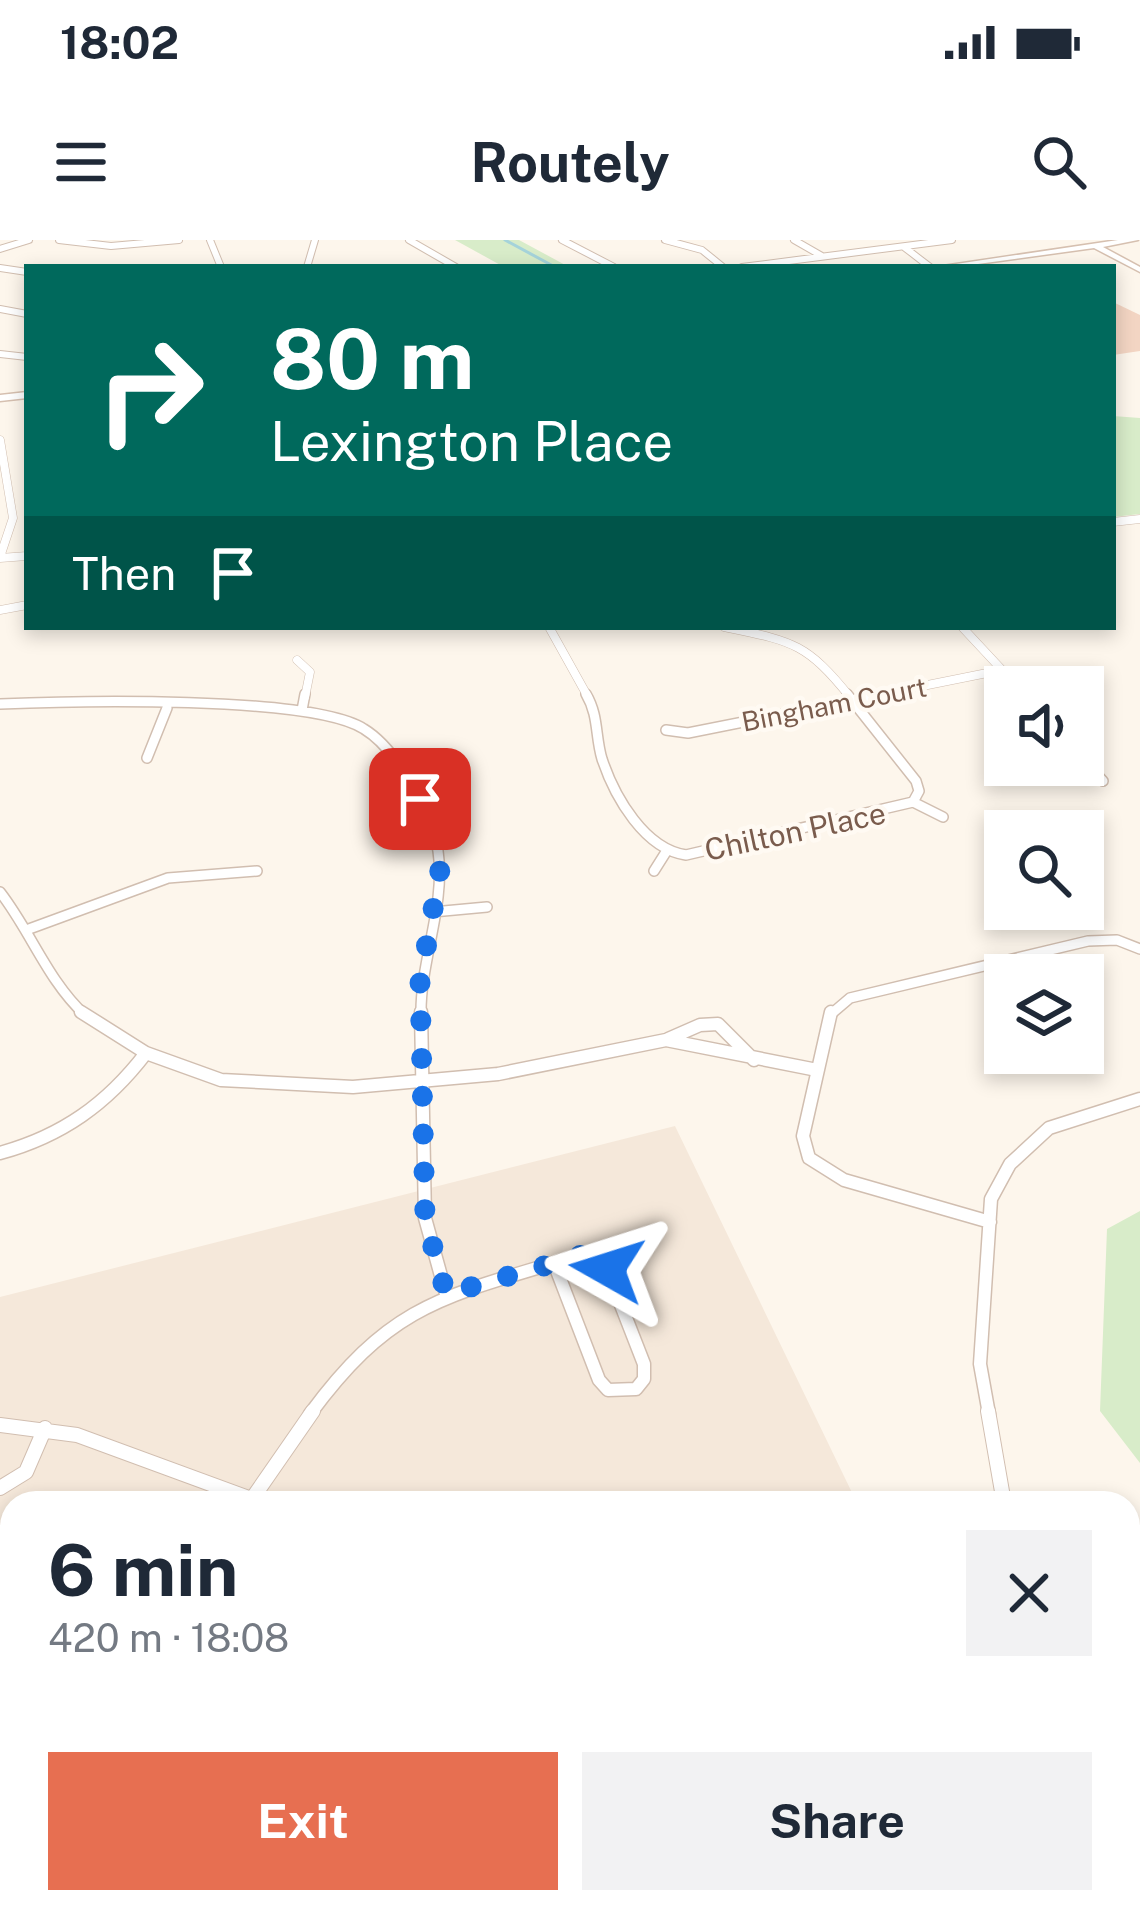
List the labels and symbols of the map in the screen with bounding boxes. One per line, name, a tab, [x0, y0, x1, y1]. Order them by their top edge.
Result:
street label: Bingham Court	[739, 670, 929, 738]
pin	[369, 748, 471, 850]
street label: Chilton Place	[701, 794, 889, 868]
position arrow	[544, 1206, 670, 1332]

